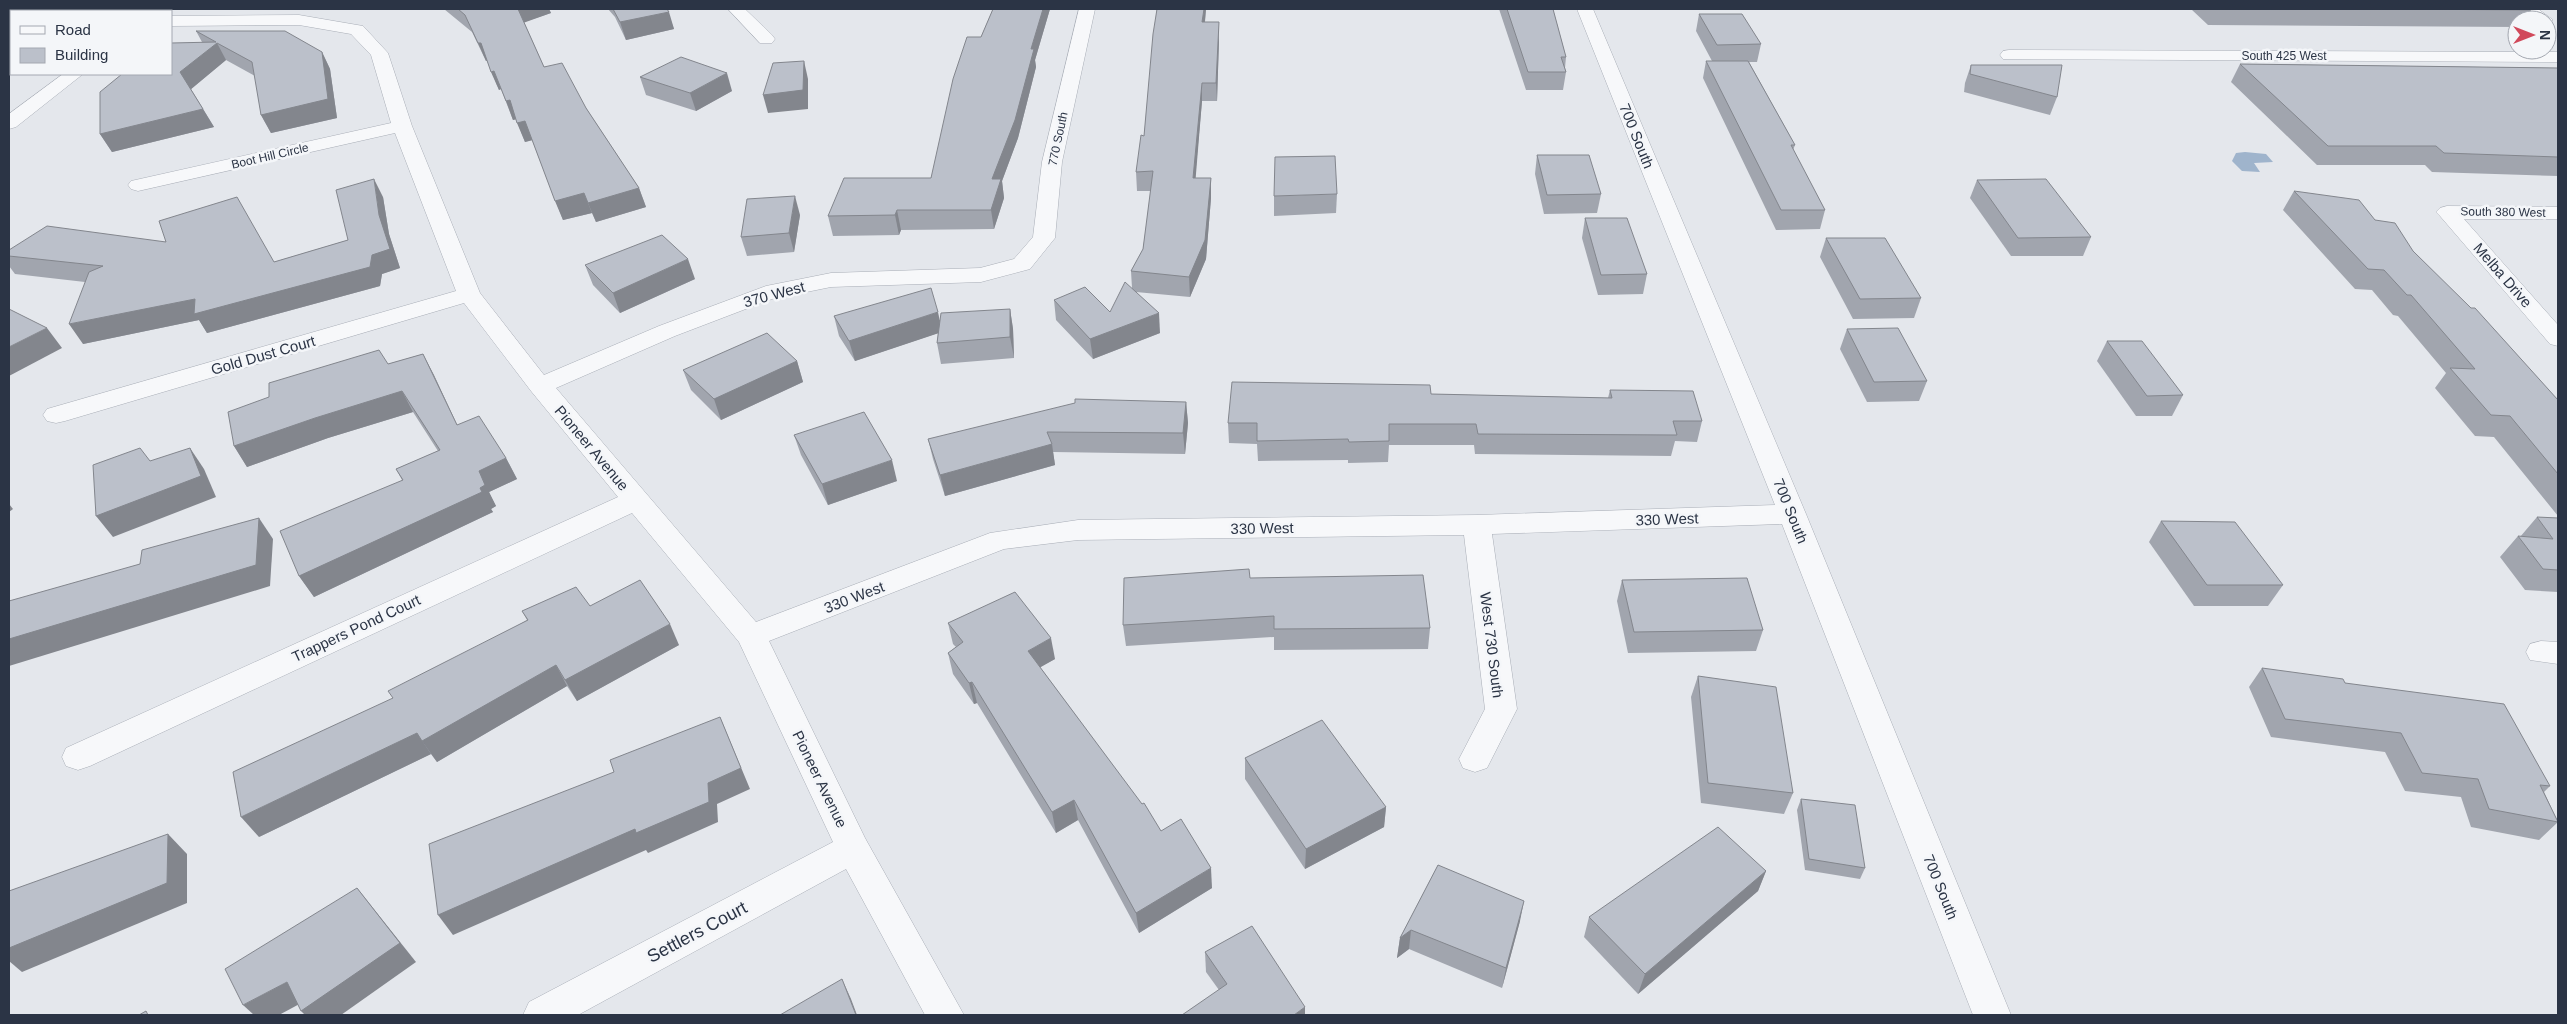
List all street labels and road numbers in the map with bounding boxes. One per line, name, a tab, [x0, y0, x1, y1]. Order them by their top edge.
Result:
street label: South 425 West	[2241, 49, 2327, 63]
street label: 700 South	[1616, 101, 1658, 171]
street label: 770 South	[1045, 111, 1071, 167]
street label: Boot Hill Circle	[230, 140, 310, 172]
street label: South 380 West	[2460, 204, 2546, 220]
street label: Melba Drive	[2470, 239, 2536, 311]
street label: 370 West	[741, 277, 807, 310]
street label: Gold Dust Court	[209, 332, 318, 378]
street label: Pioneer Avenue	[552, 402, 632, 494]
street label: 700 South	[1770, 476, 1812, 546]
street label: 330 West	[1635, 509, 1700, 529]
street label: 330 West	[1230, 519, 1295, 537]
street label: 330 West	[822, 577, 887, 616]
street label: Trappers Pond Court	[289, 590, 424, 665]
street label: West 730 South	[1477, 591, 1507, 699]
street label: Pioneer Avenue	[789, 728, 851, 830]
street label: 700 South	[1920, 852, 1962, 922]
street label: Settlers Court	[644, 897, 750, 967]

